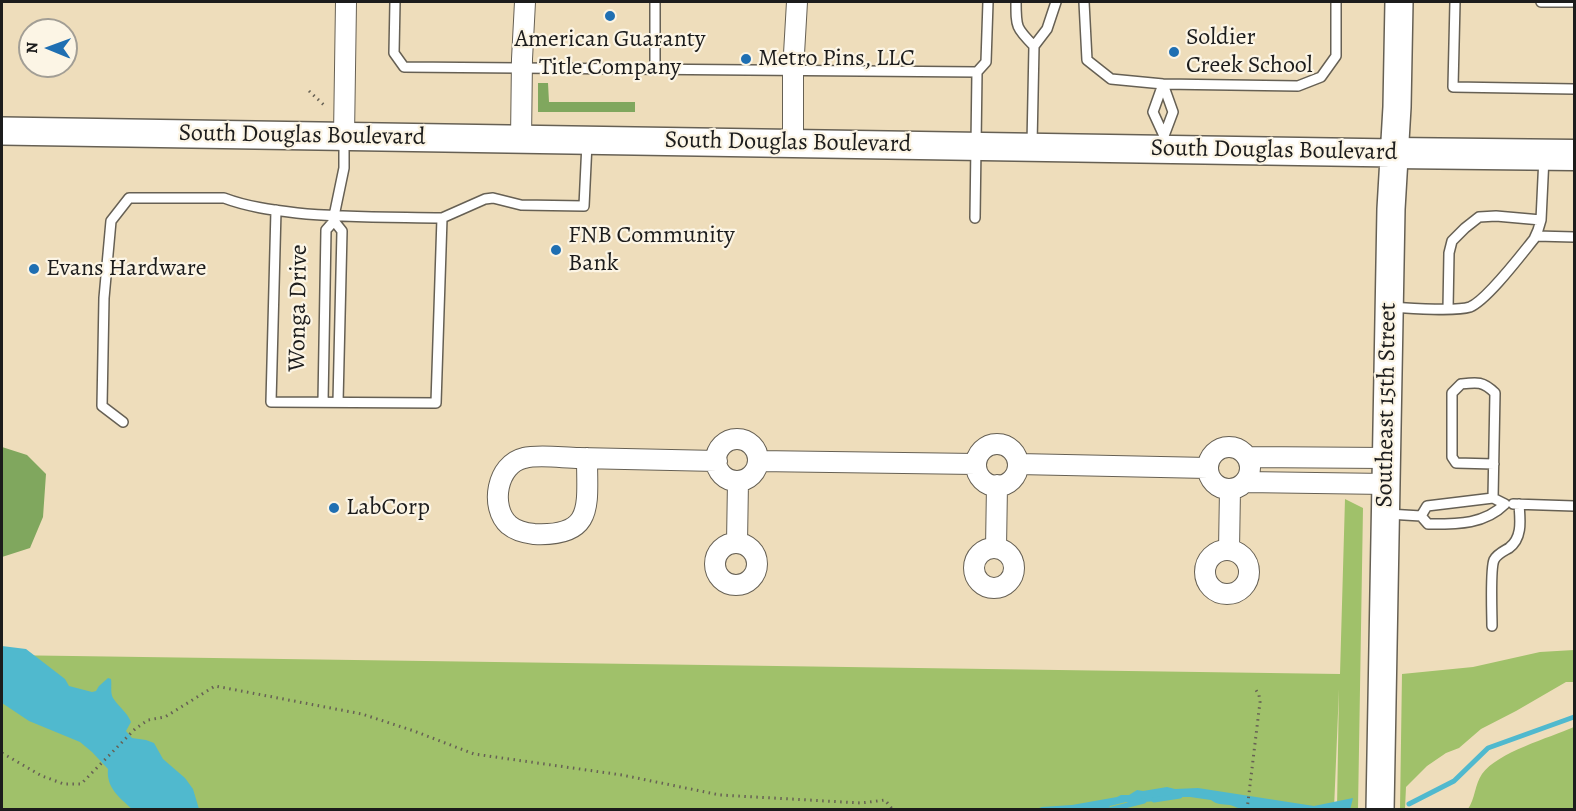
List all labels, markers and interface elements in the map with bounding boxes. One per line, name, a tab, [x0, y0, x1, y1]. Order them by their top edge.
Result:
marker: American Guaranty Title Company	[603, 9, 617, 23]
north arrow	[18, 18, 78, 78]
place label: Soldier Creek School	[1186, 24, 1313, 80]
place label: American Guaranty Title Company	[515, 26, 705, 82]
text: N	[21, 42, 43, 54]
place label: Metro Pins, LLC	[758, 45, 915, 73]
marker: Soldier Creek School	[1167, 45, 1181, 59]
marker: Metro Pins, LLC	[739, 52, 753, 66]
street label: South Douglas Boulevard	[178, 119, 426, 153]
street label: South Douglas Boulevard	[664, 126, 912, 160]
street label: South Douglas Boulevard	[1150, 134, 1398, 168]
place label: FNB Community Bank	[568, 222, 735, 278]
marker: FNB Community Bank	[549, 243, 563, 257]
street label: Wonga Drive	[283, 244, 315, 372]
place label: Evans Hardware	[46, 255, 207, 283]
marker: Evans Hardware	[27, 262, 41, 276]
street label: Southeast 15th Street	[1371, 302, 1403, 508]
place label: LabCorp	[346, 494, 430, 522]
marker: LabCorp	[327, 501, 341, 515]

